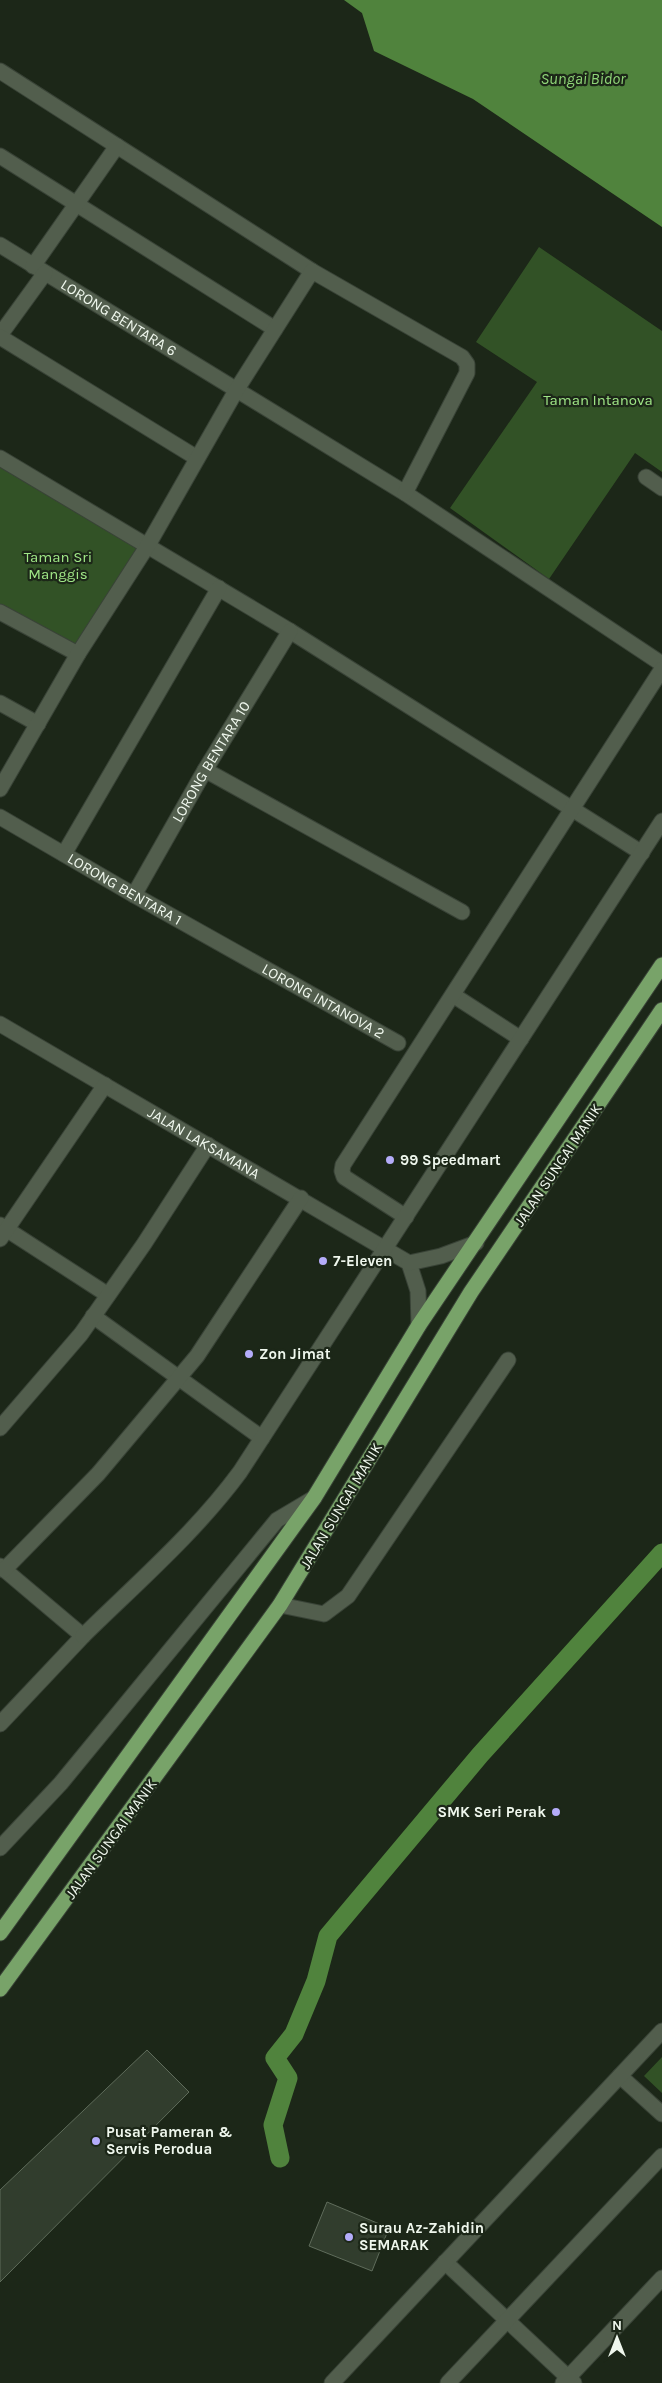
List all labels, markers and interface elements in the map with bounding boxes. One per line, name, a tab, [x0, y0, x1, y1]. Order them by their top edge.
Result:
water label: Sungai Bidor	[540, 69, 626, 88]
street label: LORONG BENTARA 6	[57, 275, 180, 360]
park label: Taman Intanova	[543, 391, 653, 409]
park label: Taman Sri Manggis	[24, 548, 92, 583]
street label: LORONG BENTARA 10	[168, 698, 254, 825]
street label: LORONG BENTARA 1	[64, 849, 185, 929]
street label: LORONG INTANOVA 2	[259, 960, 388, 1043]
street label: JALAN SUNGAI MANIK	[510, 1100, 606, 1230]
street label: JALAN LAKSAMANA	[144, 1103, 263, 1183]
place label: 99 Speedmart	[400, 1151, 501, 1169]
marker: 99 Speedmart	[384, 1154, 396, 1166]
place label: 7-Eleven	[333, 1252, 392, 1270]
marker: 7-Eleven	[317, 1255, 329, 1267]
place label: Zon Jimat	[259, 1345, 331, 1363]
marker: Zon Jimat	[243, 1348, 255, 1360]
street label: JALAN SUNGAI MANIK	[296, 1440, 386, 1572]
street label: JALAN SUNGAI MANIK	[61, 1775, 161, 1903]
place label: SMK Seri Perak	[437, 1803, 546, 1821]
marker: SMK Seri Perak	[550, 1806, 562, 1818]
place label: Pusat Pameran & Servis Perodua	[106, 2123, 232, 2158]
marker: Pusat Pameran & Servis Perodua	[90, 2135, 102, 2147]
place label: Surau Az-Zahidin SEMARAK	[359, 2219, 484, 2254]
marker: Surau Az-Zahidin SEMARAK	[343, 2231, 355, 2243]
north arrow	[592, 2313, 642, 2363]
text: N	[612, 2317, 622, 2334]

